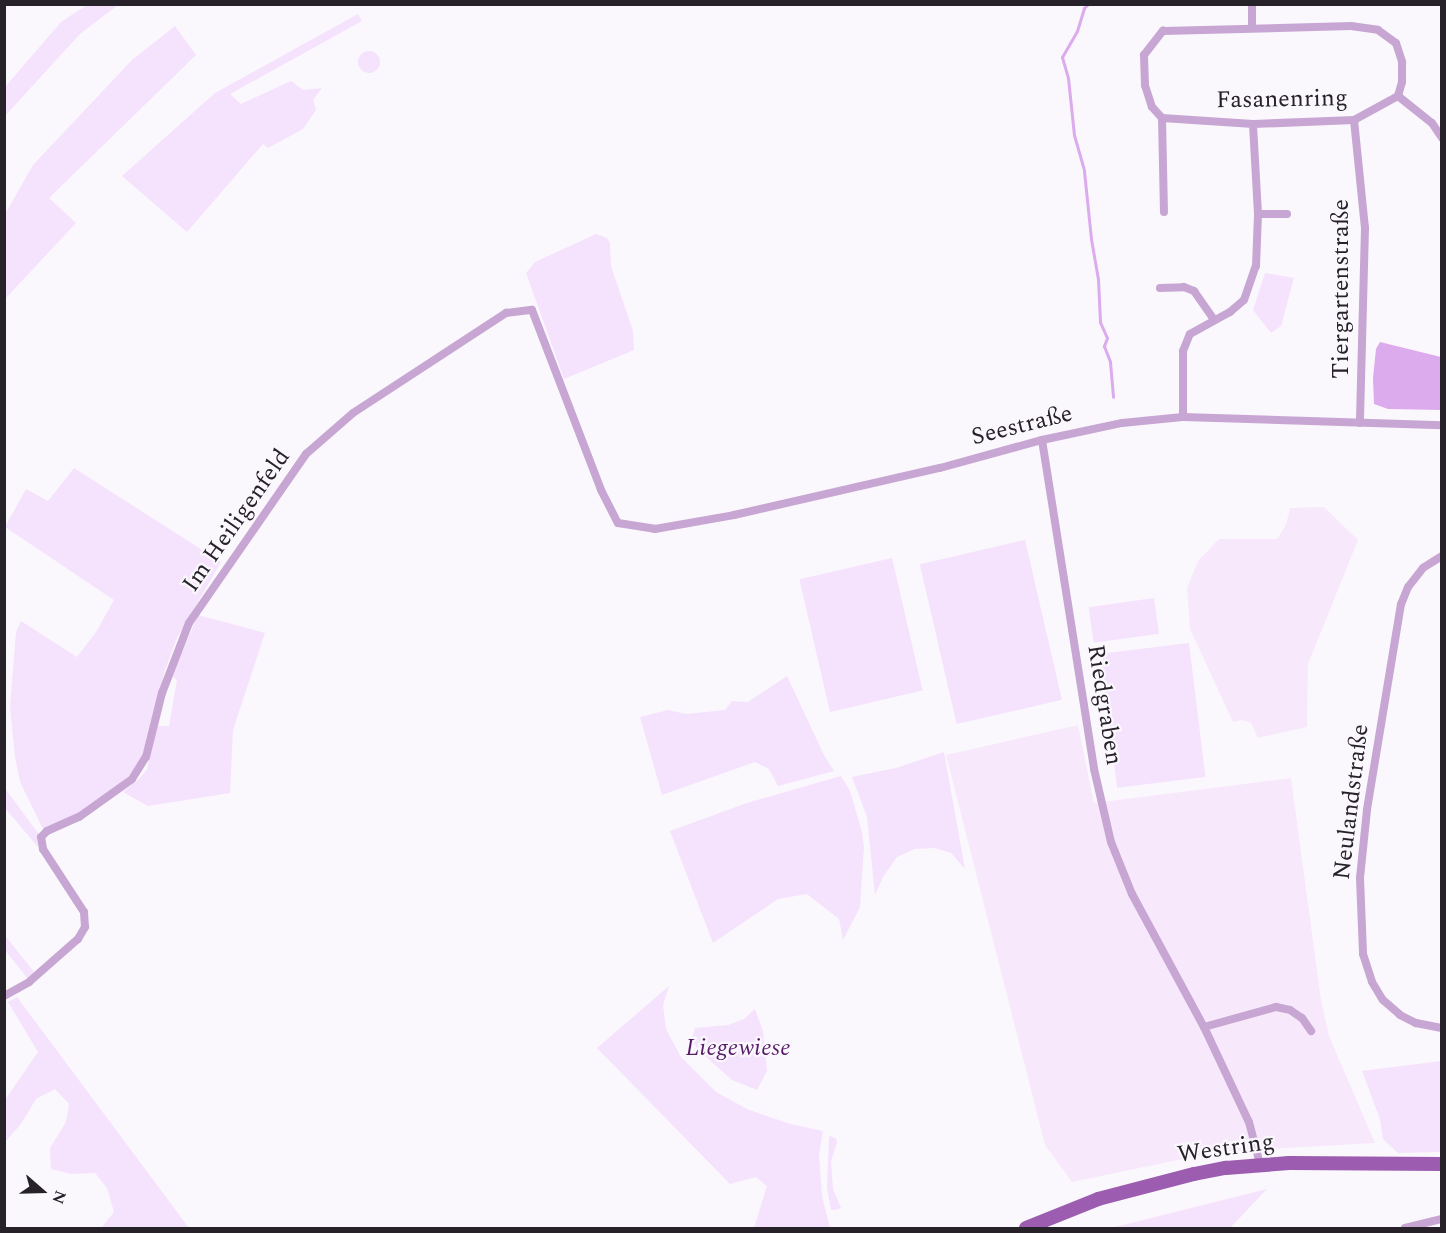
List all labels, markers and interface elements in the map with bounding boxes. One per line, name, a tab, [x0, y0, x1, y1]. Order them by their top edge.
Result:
street label: Fasanenring	[1216, 84, 1348, 116]
street label: Tiergartenstraße	[1328, 199, 1356, 379]
street label: Seestraße	[969, 400, 1075, 452]
street label: Im Heiligenfeld	[177, 444, 297, 598]
street label: Riedgraben	[1080, 643, 1128, 767]
street label: Neulandstraße	[1328, 722, 1376, 882]
park label: Liegewiese	[685, 1035, 791, 1063]
street label: Westring	[1176, 1128, 1276, 1170]
north arrow	[12, 1161, 72, 1221]
text: N	[45, 1187, 72, 1207]

